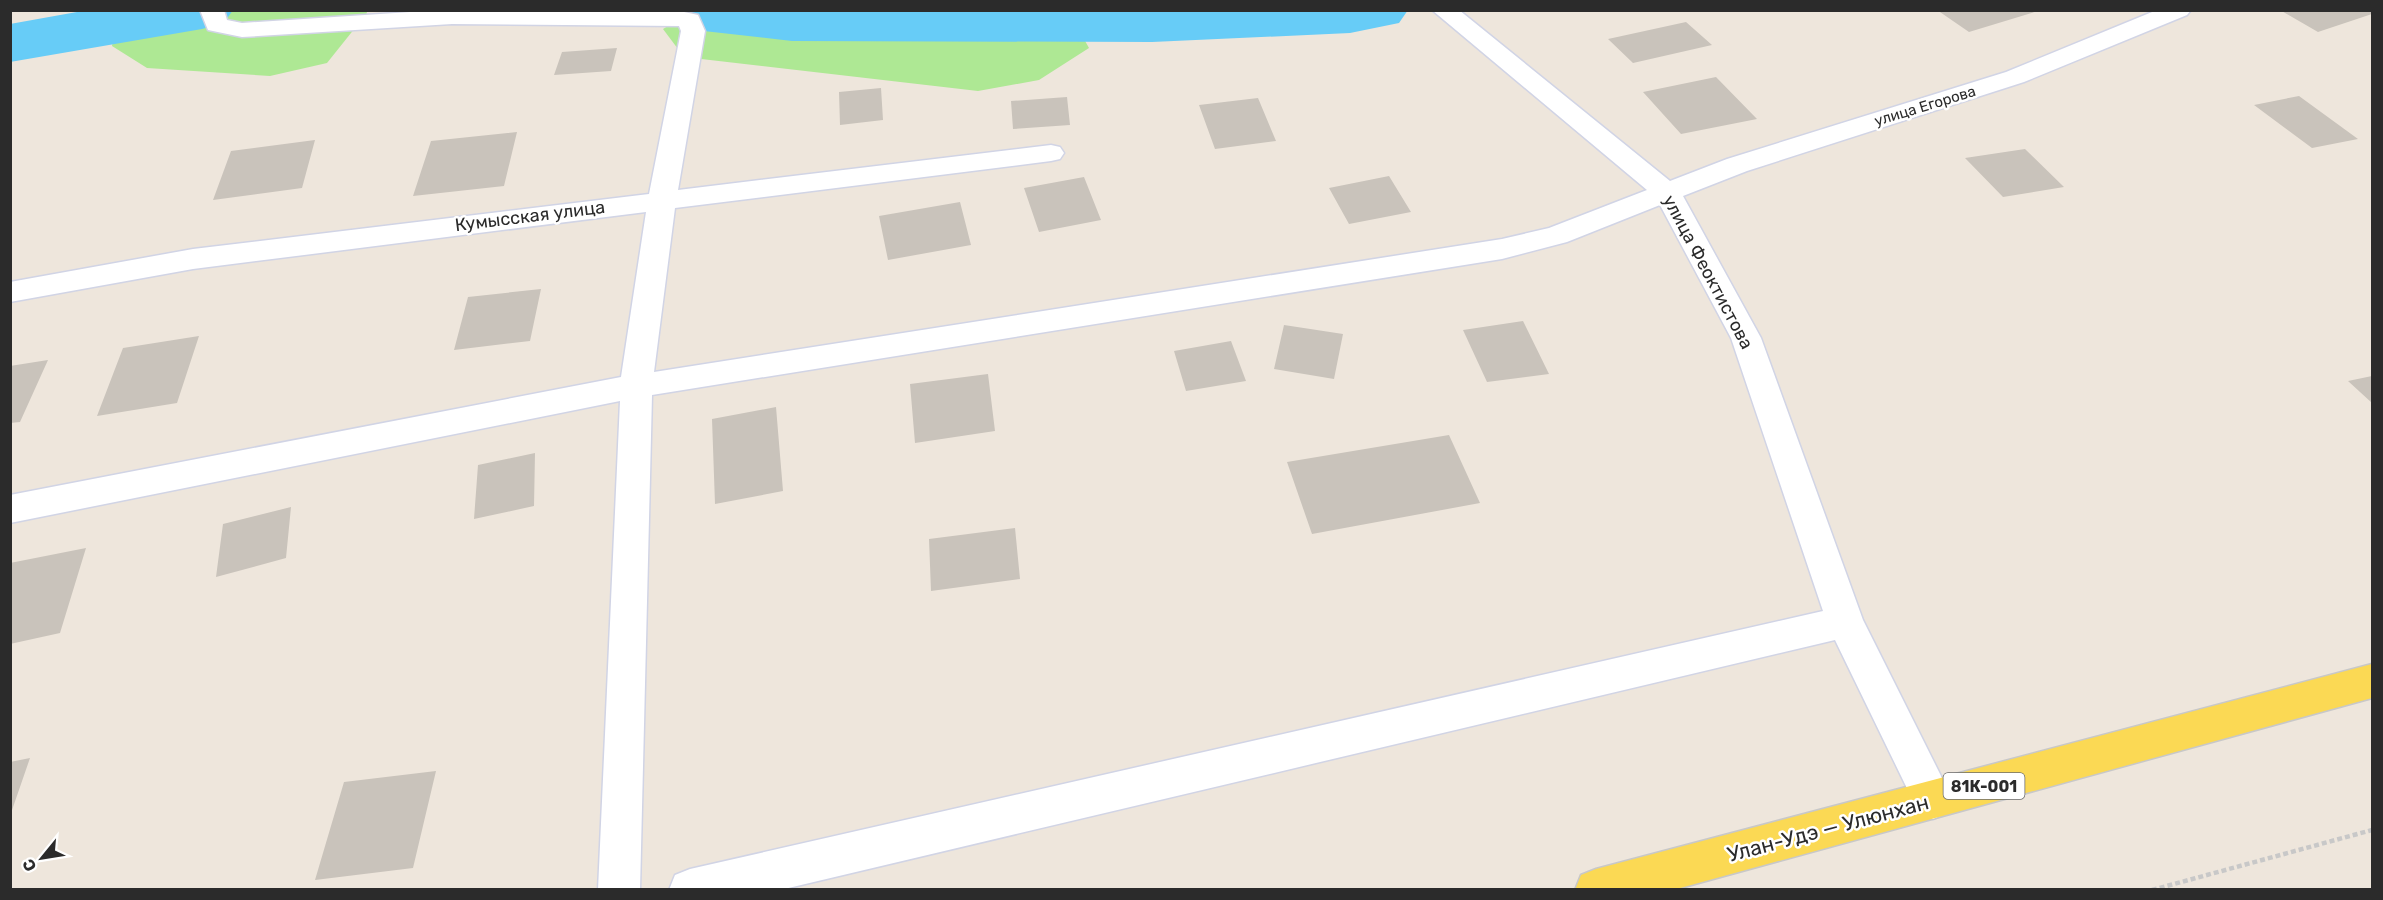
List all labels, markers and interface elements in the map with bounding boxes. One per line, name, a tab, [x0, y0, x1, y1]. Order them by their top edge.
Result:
street label: улица Егорова	[1872, 82, 1978, 130]
street label: улица Феоктистова	[1658, 191, 1758, 353]
street label: Кумысская улица	[454, 196, 606, 236]
road number: 81К-001	[1944, 773, 2024, 799]
street label: Улан-Удэ — Улюнхан	[1725, 789, 1931, 867]
north arrow	[12, 828, 72, 888]
text: С	[18, 856, 40, 875]

